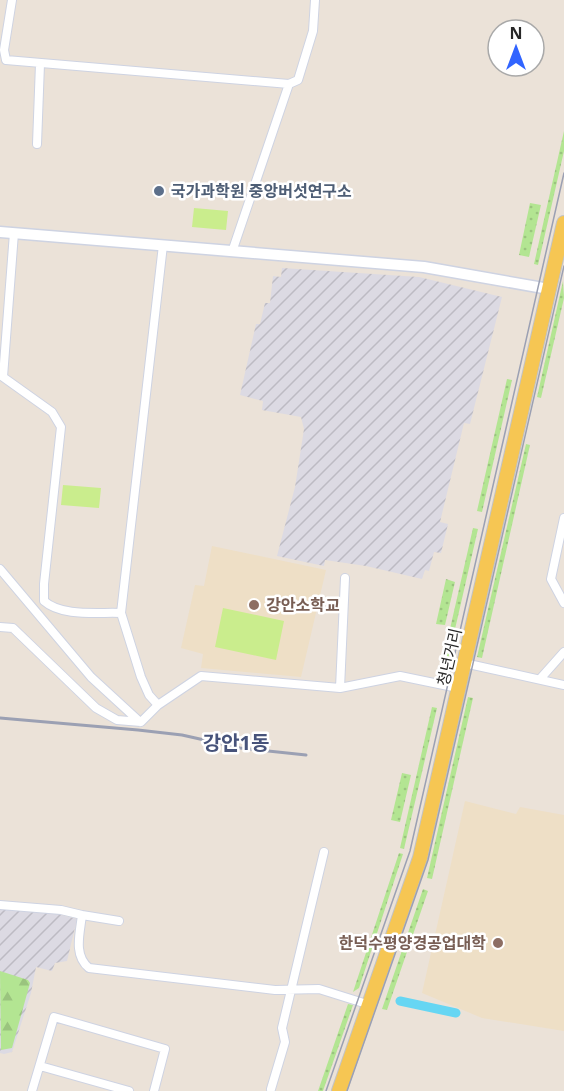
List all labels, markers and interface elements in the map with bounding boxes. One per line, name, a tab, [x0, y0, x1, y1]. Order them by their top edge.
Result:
north arrow	[486, 18, 546, 78]
text: N	[509, 22, 523, 44]
place label: 국가과학원 중앙버섯연구소	[171, 180, 352, 202]
marker: 국가과학원 중앙버섯연구소	[152, 184, 166, 198]
place label: 강안소학교	[266, 594, 340, 616]
marker: 강안소학교	[247, 598, 261, 612]
street label: 청년거리	[432, 626, 466, 688]
district label: 강안1동	[203, 729, 269, 756]
place label: 한덕수평양경공업대학	[339, 932, 486, 954]
marker: 한덕수평양경공업대학	[491, 936, 505, 950]

